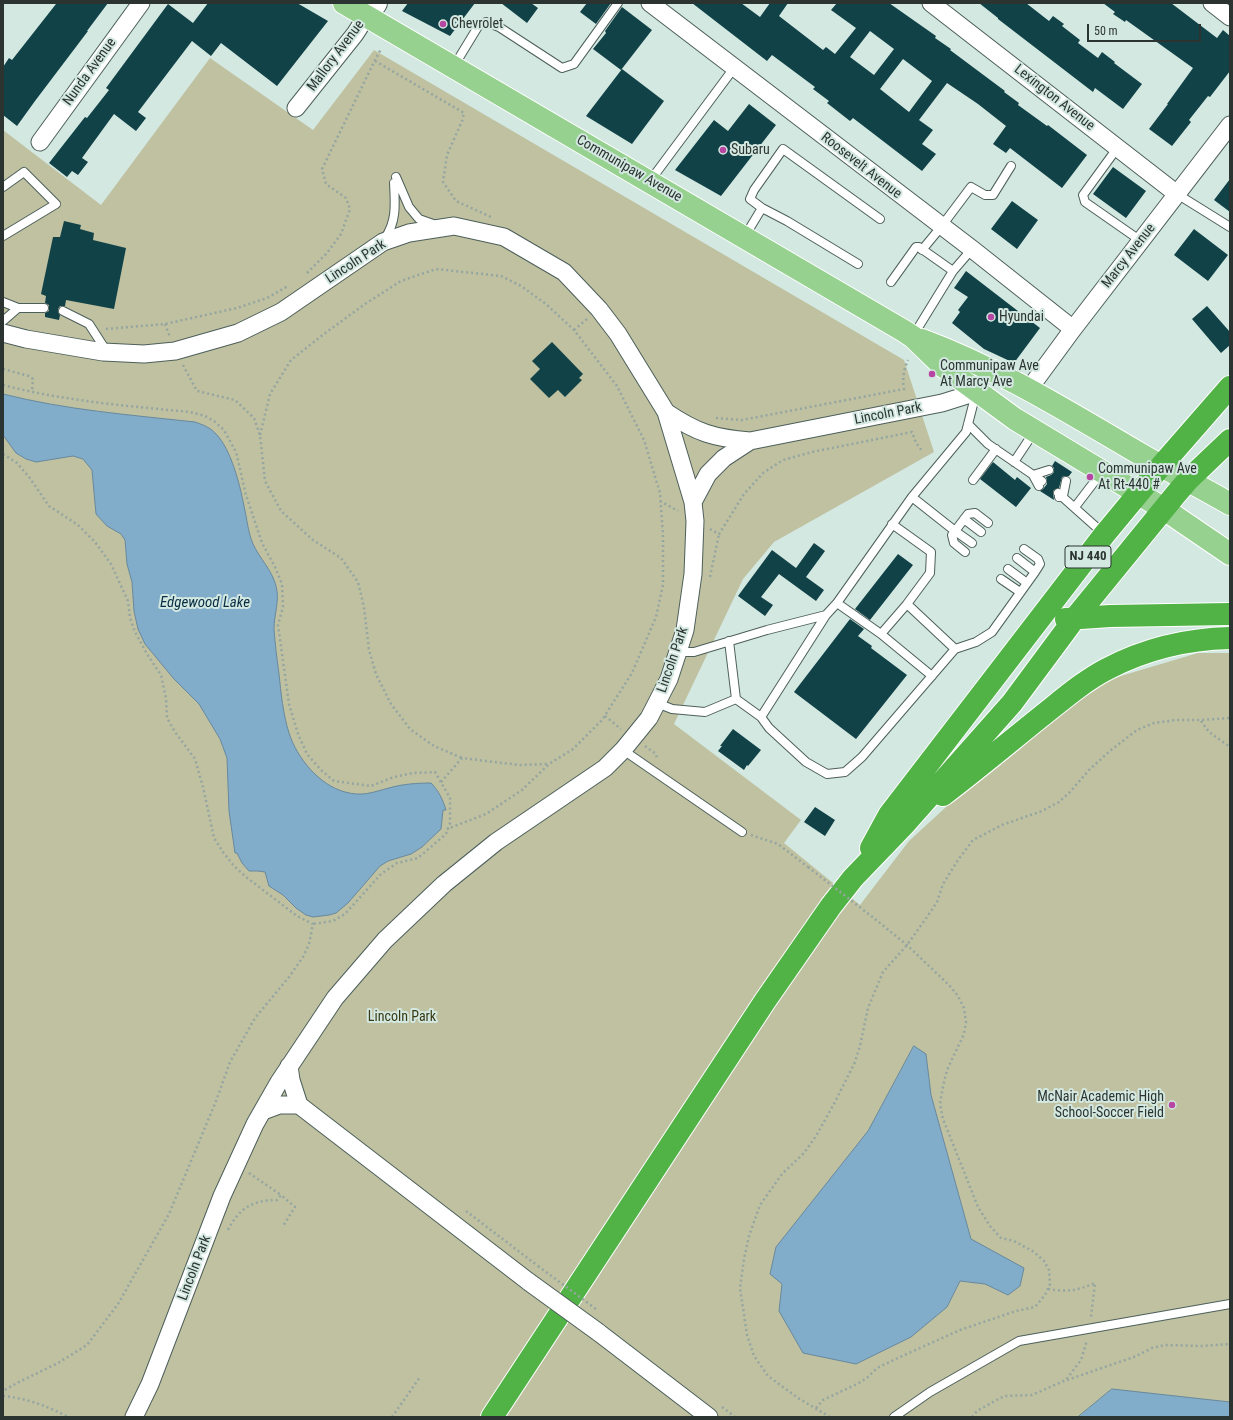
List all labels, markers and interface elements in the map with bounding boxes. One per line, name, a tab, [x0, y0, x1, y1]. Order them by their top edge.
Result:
place label: Chevrolet	[451, 16, 503, 32]
scale bar	[1089, 16, 1203, 42]
street label: Mallory Avenue	[304, 17, 368, 95]
marker: Chevrolet	[438, 19, 448, 29]
text: 50 m	[1094, 24, 1118, 38]
street label: Nunda Avenue	[60, 35, 120, 109]
street label: Lexington Avenue	[1010, 61, 1098, 135]
street label: Roosevelt Avenue	[817, 129, 905, 203]
street label: Communipaw Avenue	[573, 132, 685, 206]
place label: Subaru	[731, 142, 770, 158]
marker: Subaru	[718, 145, 728, 155]
street label: Marcy Avenue	[1099, 220, 1159, 292]
street label: Lincoln Park	[323, 236, 389, 288]
place label: Hyundai	[999, 309, 1044, 325]
marker: Hyundai	[986, 312, 996, 322]
place label: Communipaw Ave At Marcy Ave	[940, 358, 1039, 390]
marker: Communipaw Ave At Marcy Ave	[927, 369, 937, 379]
street label: Lincoln Park	[853, 399, 923, 429]
place label: Communipaw Ave At Rt-440 #	[1098, 461, 1197, 494]
marker: Communipaw Ave At Rt-440 #	[1085, 472, 1095, 482]
road number: NJ 440	[1065, 546, 1111, 568]
water label: Edgewood Lake	[160, 594, 250, 612]
street label: Lincoln Park	[654, 625, 692, 695]
park label: Lincoln Park	[368, 1009, 436, 1025]
place label: McNair Academic High School-Soccer Field	[1037, 1089, 1164, 1122]
marker: McNair Academic High School-Soccer Field	[1167, 1100, 1177, 1110]
street label: Lincoln Park	[175, 1233, 215, 1303]

